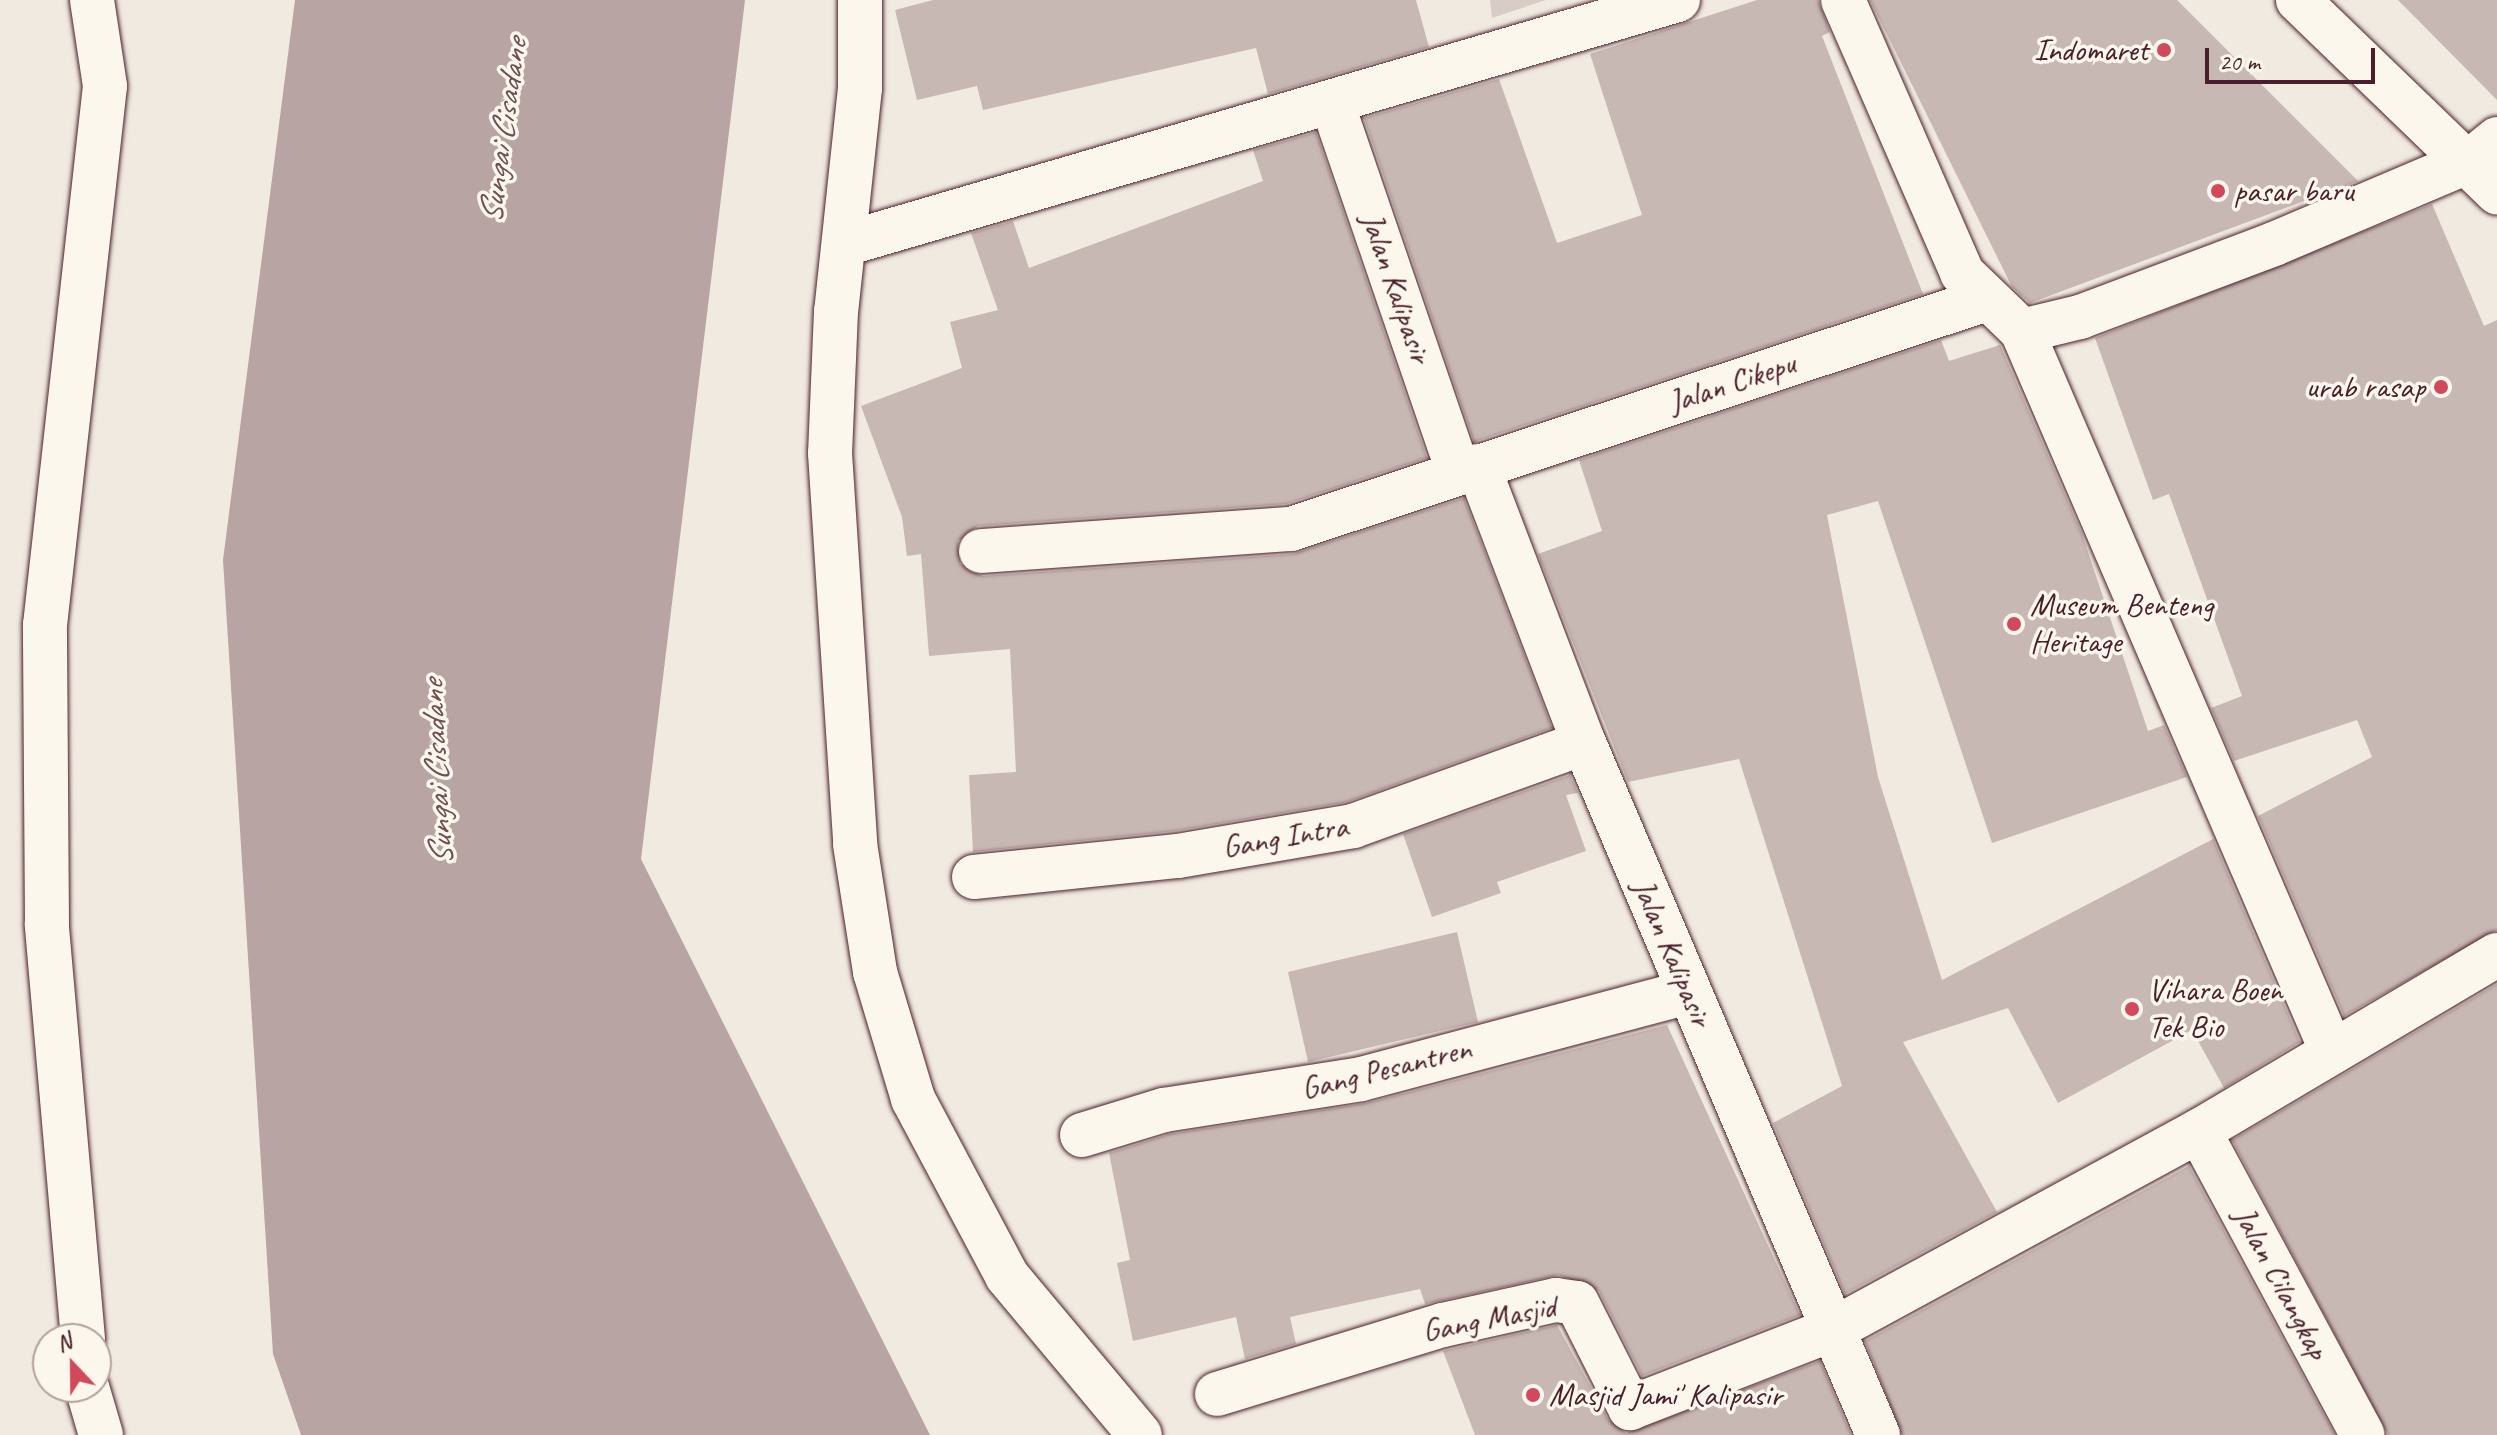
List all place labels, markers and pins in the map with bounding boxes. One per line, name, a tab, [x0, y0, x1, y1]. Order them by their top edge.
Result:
place label: Indomaret	[2034, 31, 2148, 69]
marker: Indomaret	[2155, 41, 2173, 59]
place label: pasar baru	[2234, 172, 2354, 210]
marker: pasar baru	[2209, 182, 2227, 200]
place label: urab rasap	[2306, 368, 2425, 406]
marker: urab rasap	[2432, 378, 2450, 396]
place label: Museum Benteng Heritage	[2030, 587, 2213, 662]
marker: Museum Benteng Heritage	[2005, 615, 2023, 633]
place label: Vihara Boen Tek Bio	[2148, 972, 2282, 1047]
marker: Vihara Boen Tek Bio	[2123, 1000, 2141, 1018]
place label: Masjid Jami' Kalipasir	[1549, 1376, 1782, 1414]
marker: Masjid Jami' Kalipasir	[1524, 1386, 1542, 1404]

